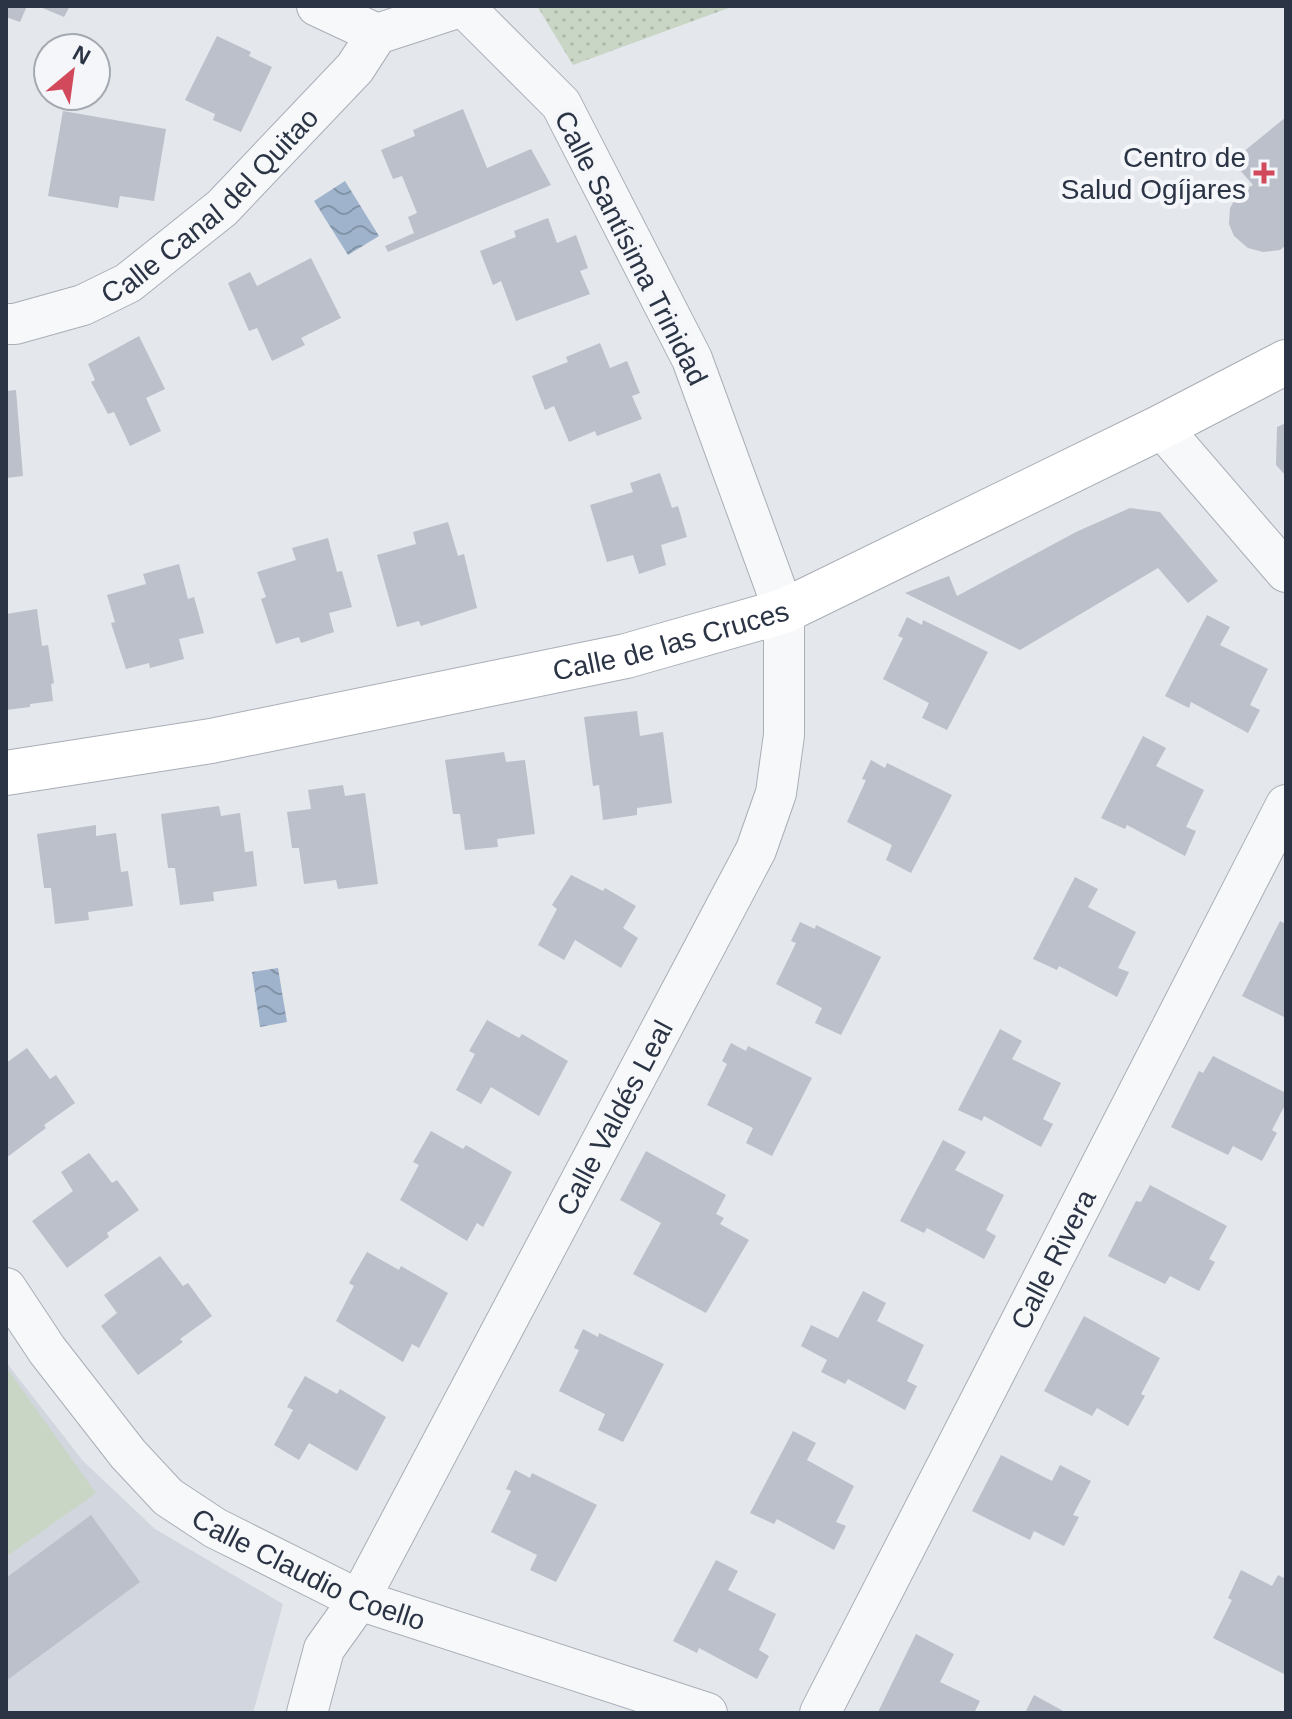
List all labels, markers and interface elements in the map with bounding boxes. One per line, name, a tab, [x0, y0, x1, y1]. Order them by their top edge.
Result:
north arrow	[32, 32, 112, 112]
text: N	[68, 40, 94, 70]
street label: Calle Canal del Quitao	[96, 101, 324, 309]
street label: Calle Santísima Trinidad	[548, 106, 714, 390]
place label: Centro de Salud Ogíjares	[1061, 142, 1246, 205]
marker: Centro de Salud Ogíjares	[1253, 162, 1275, 184]
street label: Calle de las Cruces	[550, 595, 792, 686]
street label: Calle Valdés Leal	[550, 1015, 678, 1221]
street label: Calle Rivera	[1004, 1184, 1102, 1334]
street label: Calle Claudio Coello	[186, 1502, 429, 1636]

